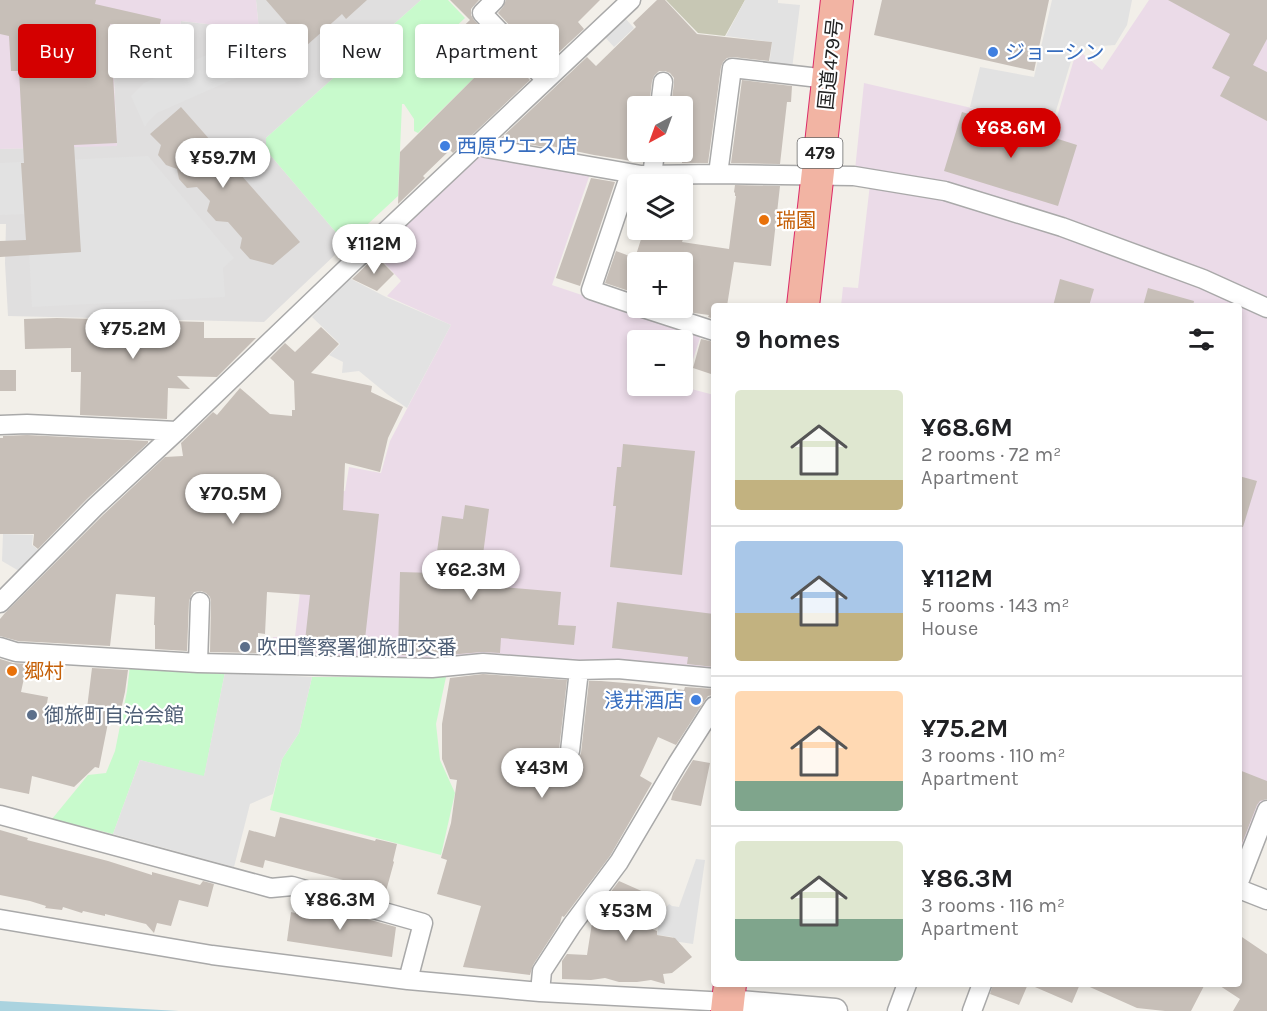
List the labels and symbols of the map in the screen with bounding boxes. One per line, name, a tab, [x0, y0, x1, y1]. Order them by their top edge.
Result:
street label: 国道479号	[814, 17, 847, 111]
place label: ジョーシン	[1005, 41, 1105, 64]
marker: ジョーシン	[986, 45, 1000, 59]
north arrow	[627, 96, 693, 162]
pin: ¥68.6M	[962, 108, 1060, 159]
place label: 西原ウエス店	[457, 135, 577, 158]
pin: ¥59.7M	[174, 138, 272, 189]
road number: 479	[798, 138, 842, 168]
marker: 西原ウエス店	[438, 139, 452, 153]
place label: 瑞園	[776, 209, 816, 232]
marker: 瑞園	[757, 213, 771, 227]
pin: ¥112M	[332, 224, 416, 275]
pin: ¥75.2M	[84, 309, 182, 360]
pin: ¥70.5M	[184, 474, 282, 525]
pin: ¥62.3M	[422, 550, 520, 601]
place label: 吹田警察署御旅町交番	[257, 636, 457, 659]
marker: 吹田警察署御旅町交番	[238, 640, 252, 654]
place label: 郷村	[24, 660, 64, 683]
marker: 郷村	[5, 664, 19, 678]
place label: 浅井酒店	[604, 689, 684, 712]
marker: 浅井酒店	[689, 693, 703, 707]
place label: 御旅町自治会館	[44, 704, 184, 727]
marker: 御旅町自治会館	[25, 708, 39, 722]
pin: ¥43M	[506, 748, 578, 799]
pin: ¥86.3M	[291, 880, 389, 931]
pin: ¥53M	[590, 891, 662, 942]

